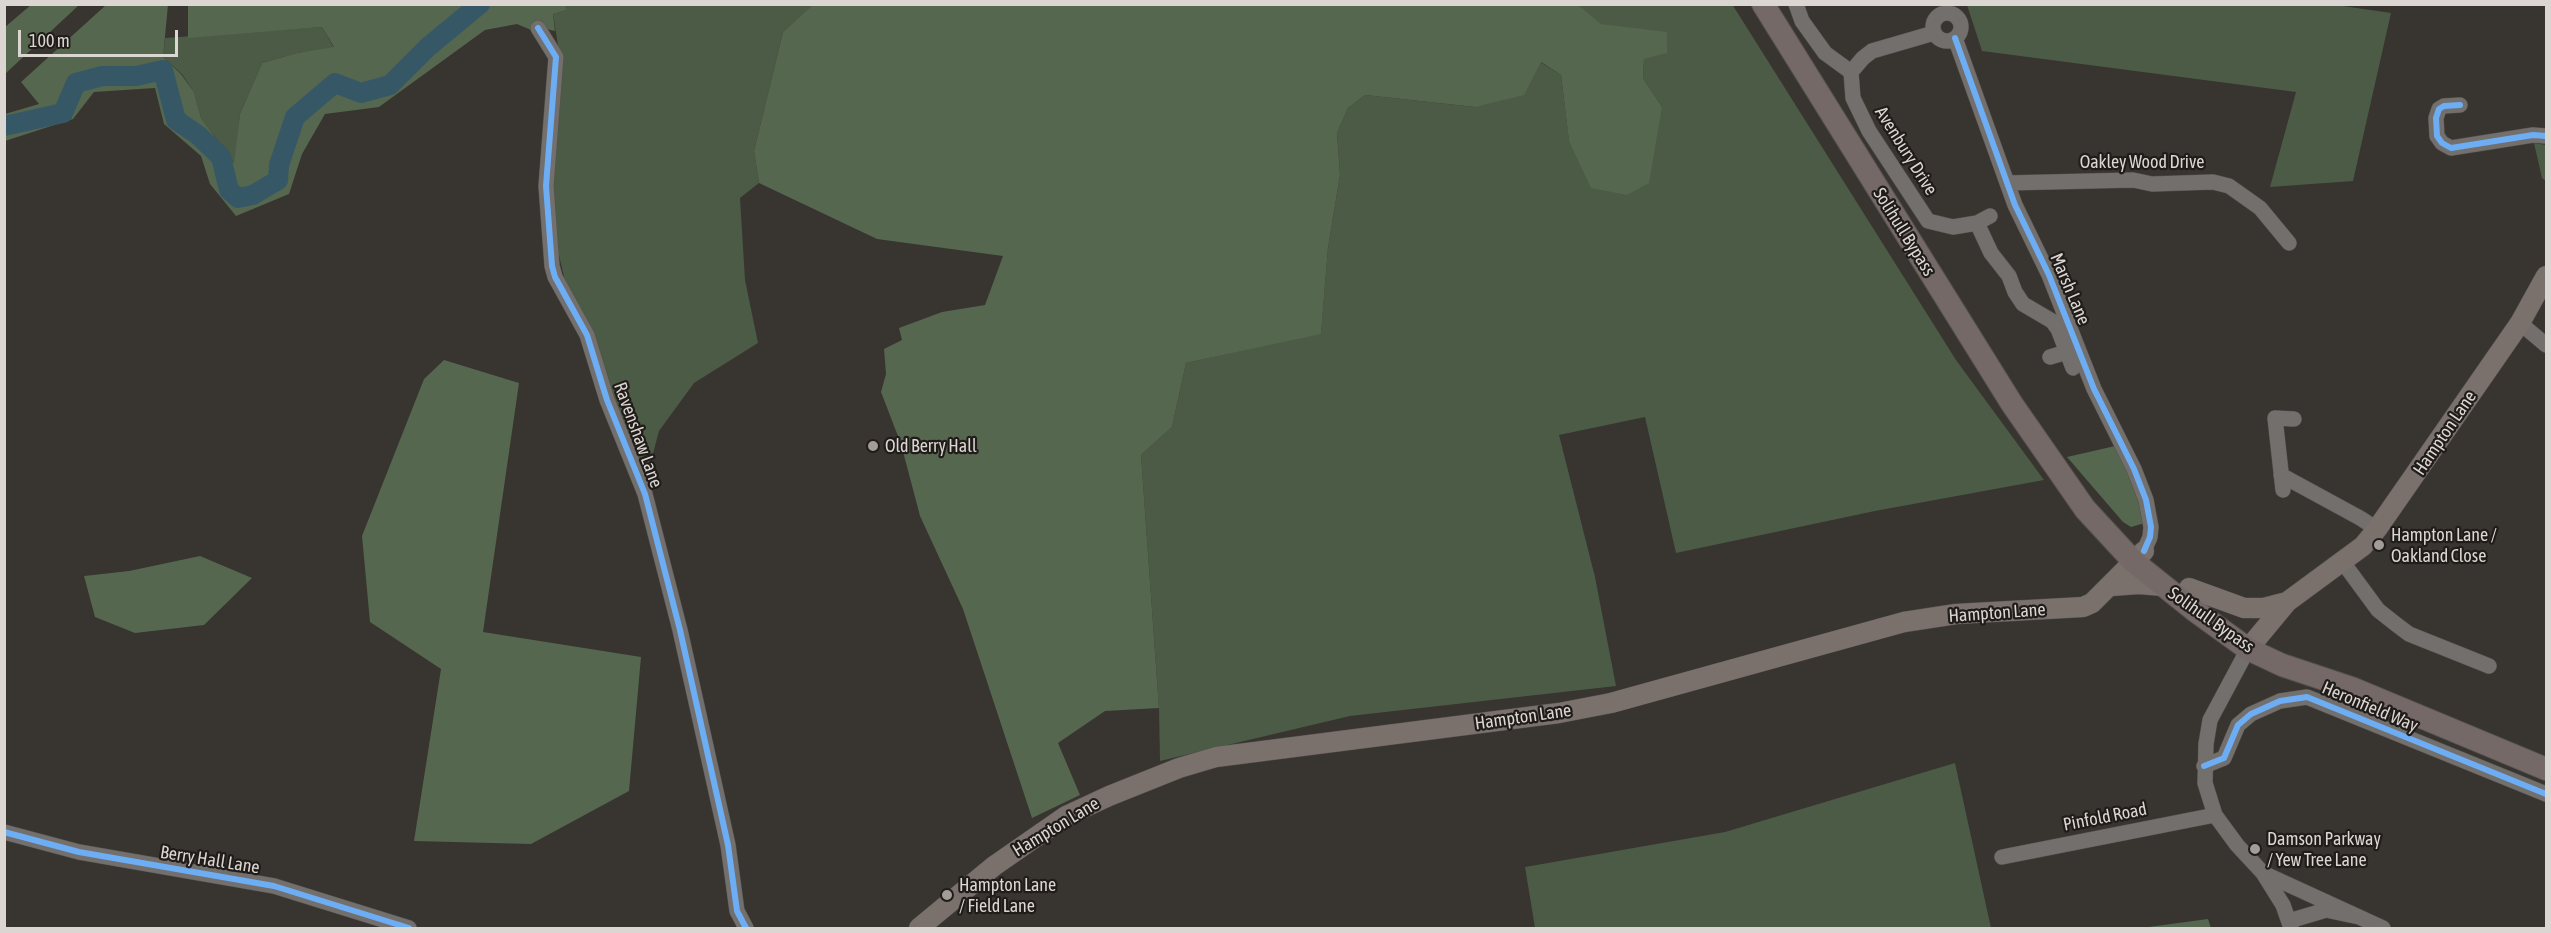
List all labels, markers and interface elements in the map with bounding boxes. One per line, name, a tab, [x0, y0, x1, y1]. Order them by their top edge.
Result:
scale bar	[21, 18, 182, 56]
text: 100 m	[29, 30, 70, 51]
street label: Avenbury Drive	[1870, 103, 1942, 199]
street label: Oakley Wood Drive	[2080, 151, 2204, 173]
street label: Solihull Bypass	[1868, 184, 1940, 280]
street label: Marsh Lane	[2045, 250, 2095, 328]
street label: Ravenshaw Lane	[609, 379, 667, 491]
street label: Hampton Lane	[2409, 387, 2481, 479]
place label: Old Berry Hall	[885, 435, 977, 457]
marker: Old Berry Hall	[866, 439, 880, 453]
place label: Hampton Lane / Oakland Close	[2391, 524, 2497, 566]
marker: Hampton Lane / Oakland Close	[2372, 538, 2386, 552]
street label: Solihull Bypass	[2164, 582, 2258, 658]
street label: Hampton Lane	[1948, 599, 2046, 627]
street label: Heronfield Way	[2319, 677, 2421, 737]
street label: Hampton Lane	[1473, 700, 1573, 734]
street label: Hampton Lane	[1009, 793, 1103, 861]
street label: Pinfold Road	[2061, 798, 2149, 836]
place label: Damson Parkway / Yew Tree Lane	[2267, 828, 2381, 870]
street label: Berry Hall Lane	[159, 841, 261, 879]
marker: Damson Parkway / Yew Tree Lane	[2248, 842, 2262, 856]
place label: Hampton Lane / Field Lane	[959, 874, 1056, 916]
marker: Hampton Lane / Field Lane	[940, 888, 954, 902]

